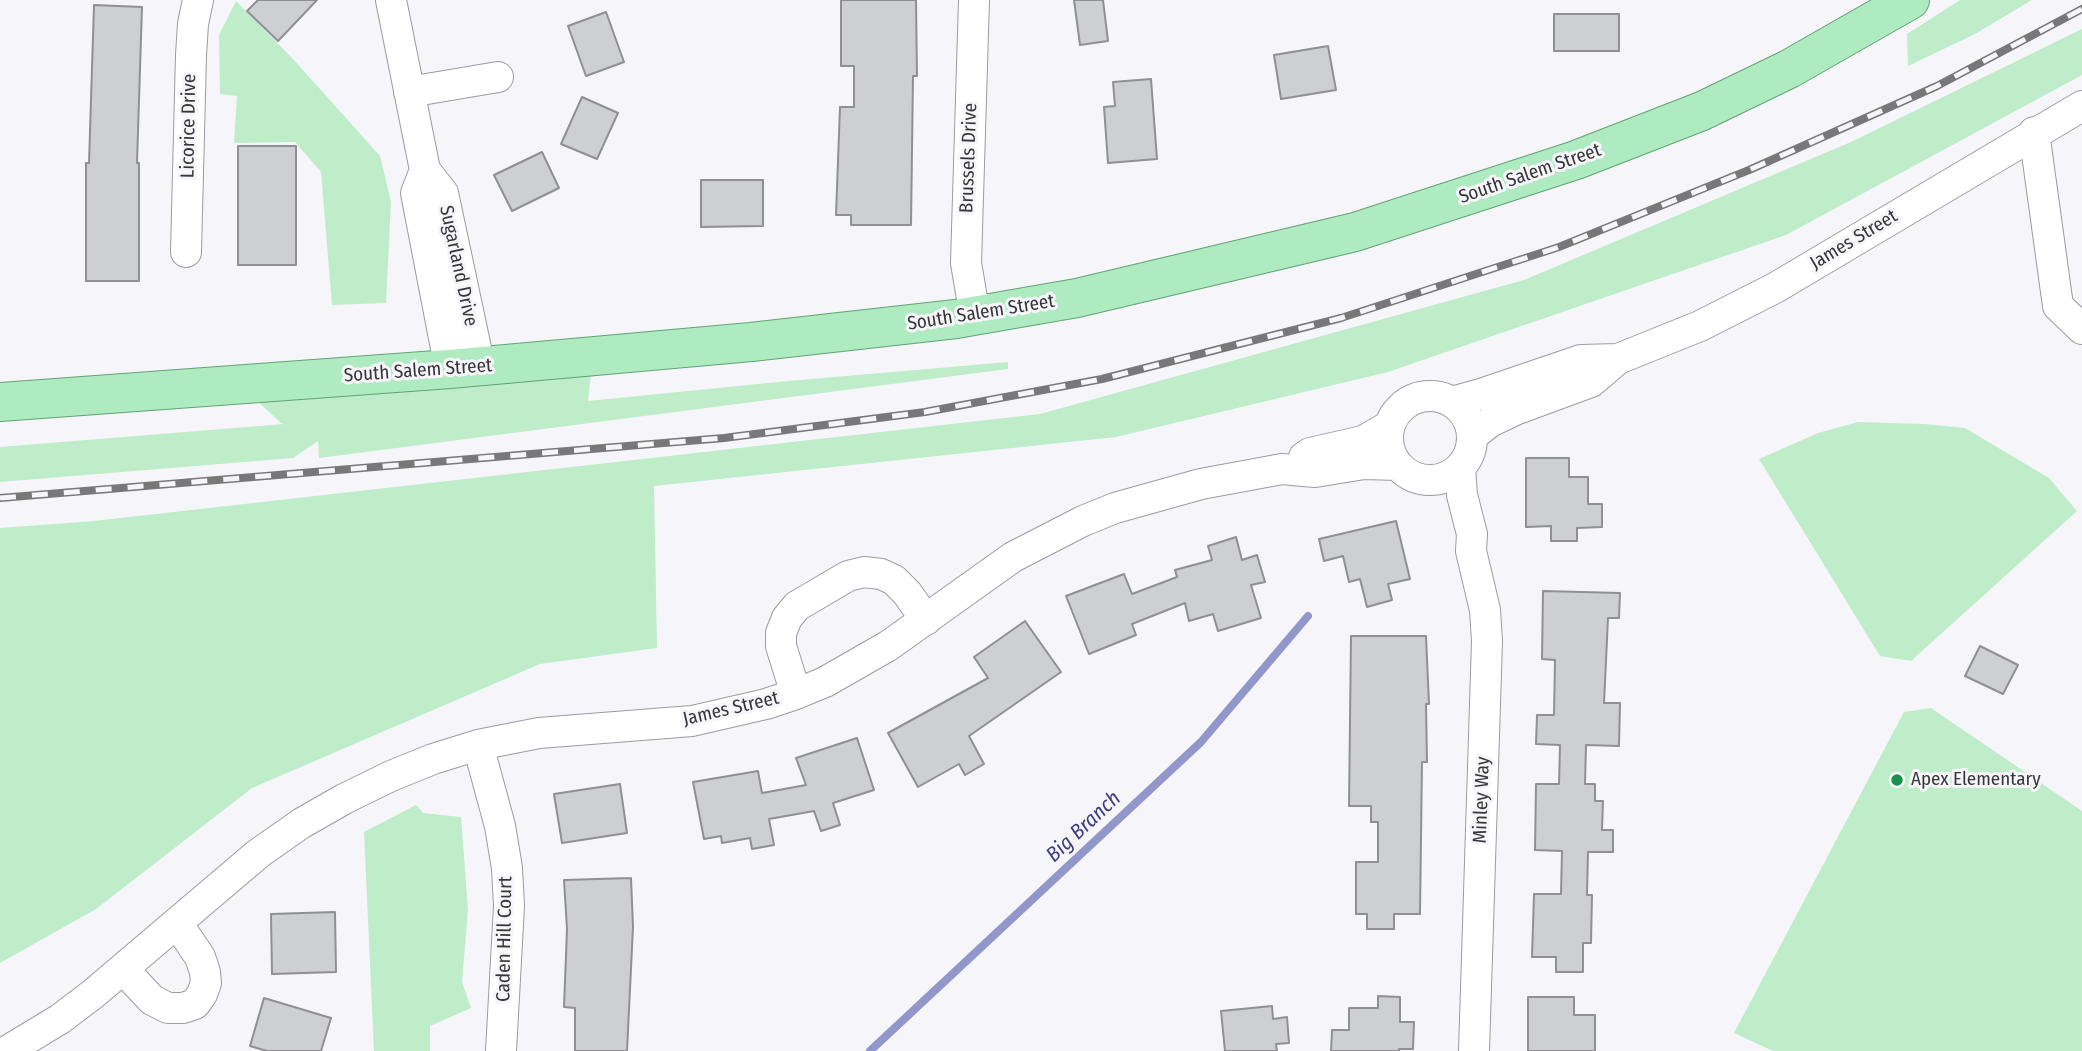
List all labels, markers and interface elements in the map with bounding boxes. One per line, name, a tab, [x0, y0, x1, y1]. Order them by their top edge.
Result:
street label: Licorice Drive	[177, 74, 201, 178]
street label: Brussels Drive	[956, 103, 982, 213]
street label: South Salem Street	[1456, 139, 1604, 209]
street label: Sugarland Drive	[434, 203, 482, 329]
street label: James Street	[1806, 205, 1902, 275]
street label: South Salem Street	[906, 290, 1056, 336]
street label: South Salem Street	[343, 354, 493, 388]
street label: James Street	[681, 687, 781, 731]
street label: Minley Way	[1469, 756, 1495, 844]
place label: Apex Elementary	[1911, 769, 2041, 791]
marker: Apex Elementary	[1889, 772, 1905, 788]
water label: Big Branch	[1042, 786, 1126, 868]
street label: Caden Hill Court	[493, 876, 517, 1002]

